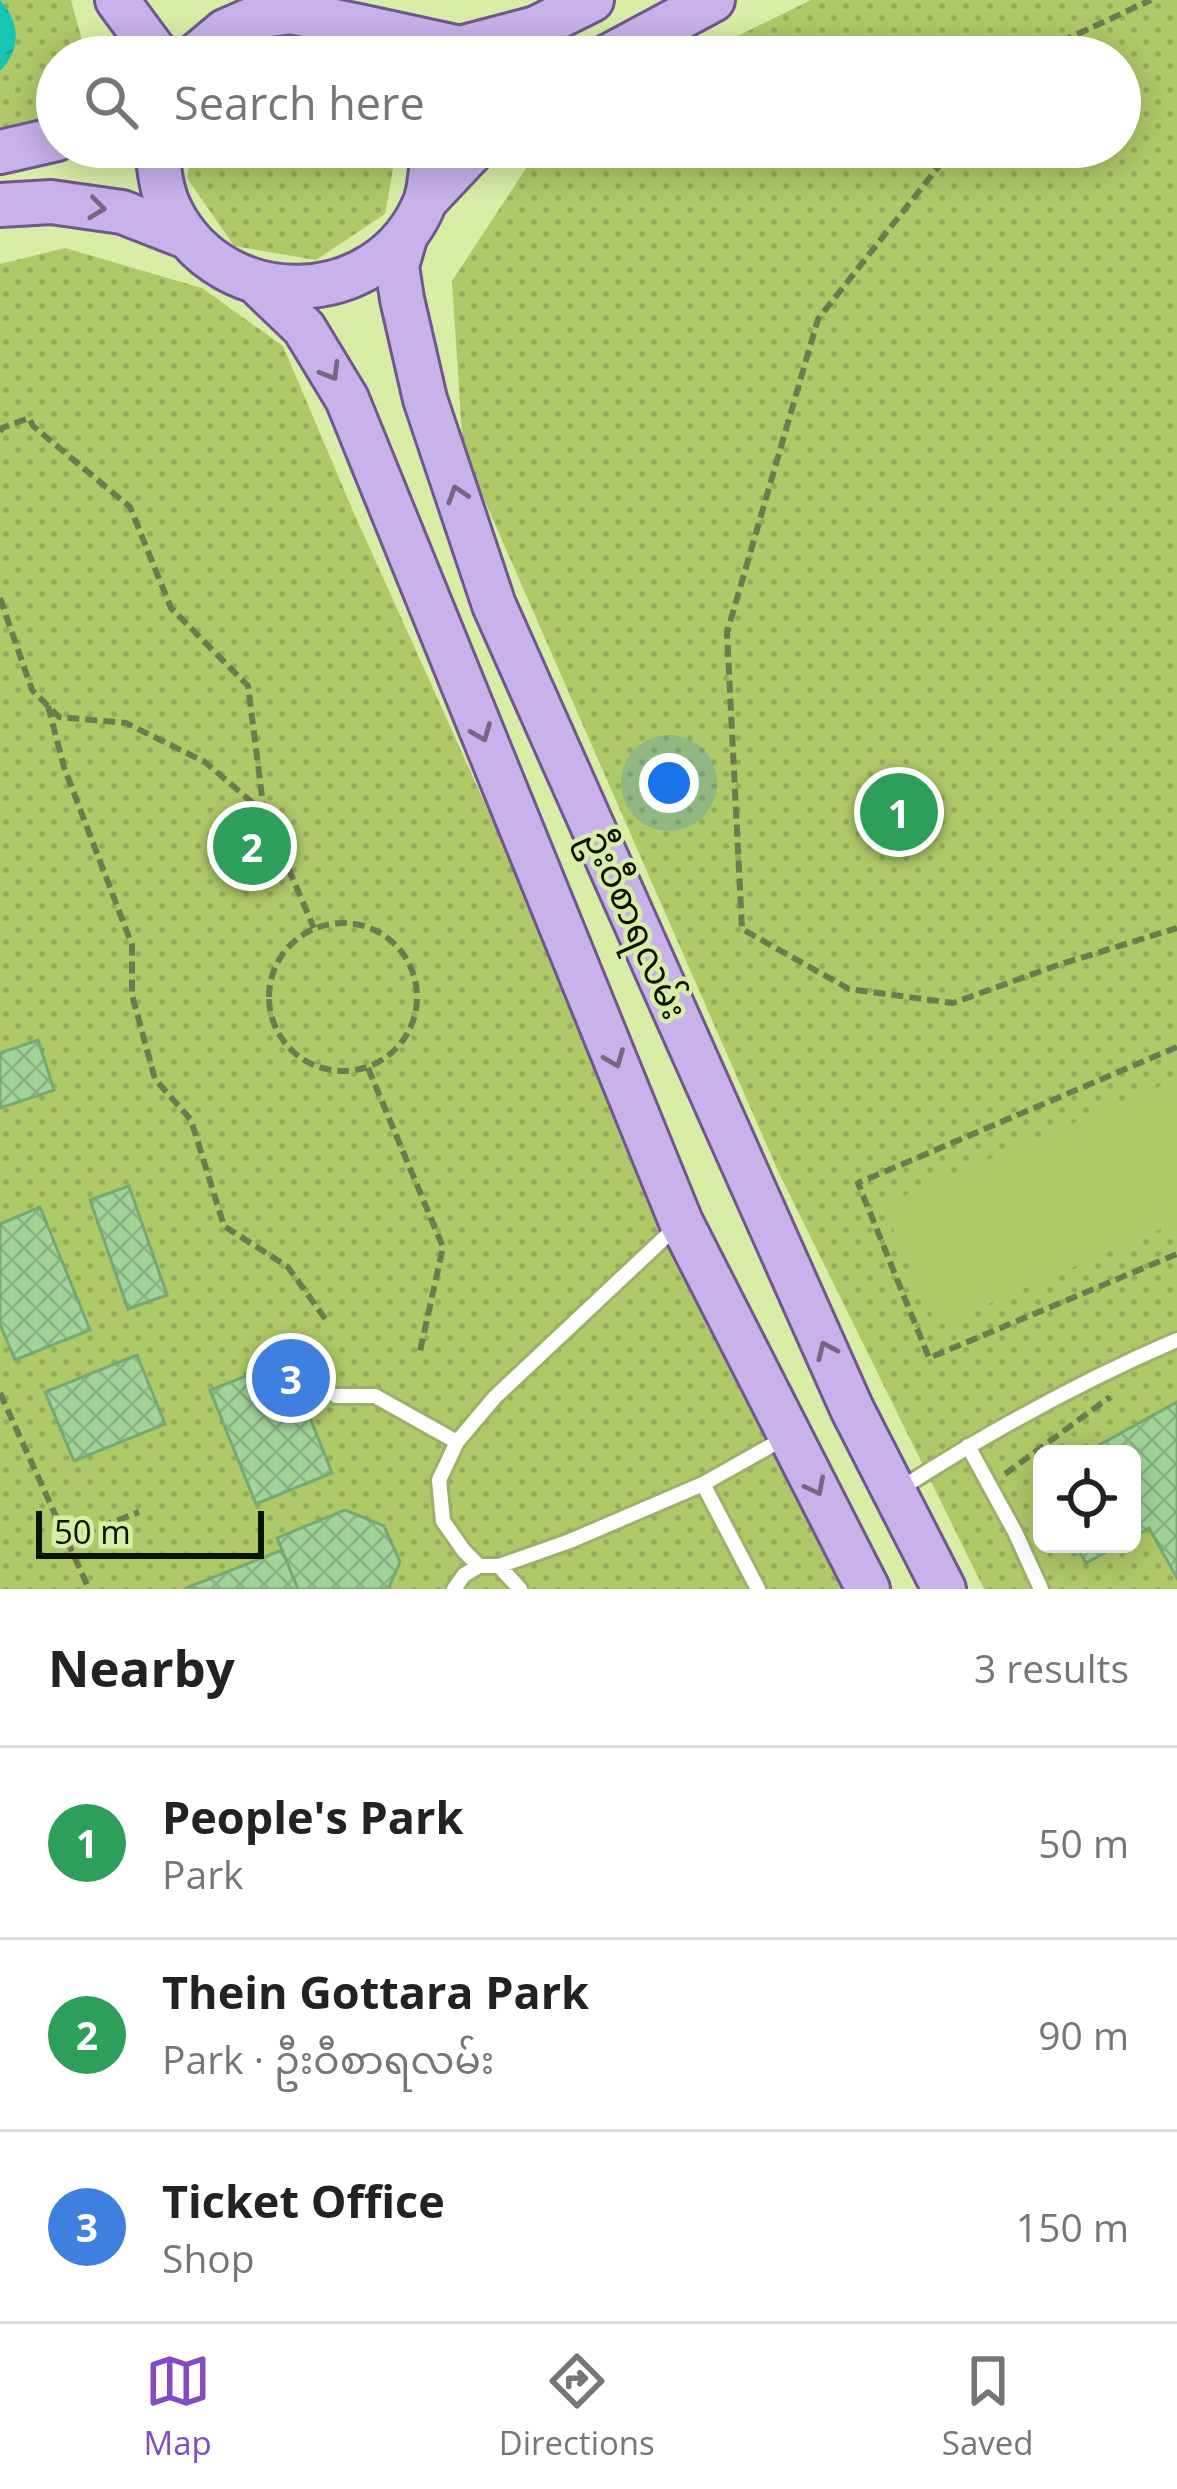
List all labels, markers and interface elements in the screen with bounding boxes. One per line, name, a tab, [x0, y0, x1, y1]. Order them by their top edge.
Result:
search box	[36, 36, 1141, 168]
icon: search	[78, 69, 144, 135]
text: Search here	[174, 72, 425, 133]
one-way arrow	[87, 195, 107, 221]
one-way arrow	[317, 359, 339, 381]
one-way arrow	[446, 484, 471, 505]
one-way arrow	[468, 721, 492, 742]
your location	[639, 753, 699, 813]
pin: 1	[860, 767, 938, 857]
pin: 2	[213, 801, 291, 891]
street label: ဦးဝီစာရလမ်း	[567, 821, 700, 1029]
one-way arrow	[601, 1047, 625, 1068]
pin: 3	[252, 1333, 330, 1423]
one-way arrow	[816, 1341, 840, 1362]
map controls	[1033, 1445, 1141, 1553]
button: locate	[1033, 1445, 1141, 1553]
one-way arrow	[802, 1475, 826, 1496]
scale bar	[36, 1505, 264, 1558]
text: 50 m	[54, 1509, 131, 1554]
text: Nearby	[48, 1632, 235, 1702]
text: 3 results	[974, 1641, 1129, 1694]
text: People's Park	[162, 1786, 463, 1847]
text: 1	[76, 1816, 98, 1869]
text: 50 m	[1038, 1816, 1129, 1869]
text: Park	[162, 1847, 244, 1900]
text: Thein Gottara Park	[162, 1961, 589, 2022]
text: 2	[76, 2008, 98, 2061]
text: 90 m	[1038, 2008, 1129, 2061]
text: Park · ဦးဝီစာရလမ်း	[162, 2032, 494, 2085]
text: Ticket Office	[162, 2170, 445, 2231]
text: 3	[76, 2200, 98, 2253]
text: 150 m	[1016, 2200, 1129, 2253]
text: Shop	[162, 2231, 255, 2284]
tab: Map	[144, 2348, 212, 2465]
tab: Directions	[499, 2348, 655, 2465]
tab: Saved	[942, 2348, 1033, 2465]

